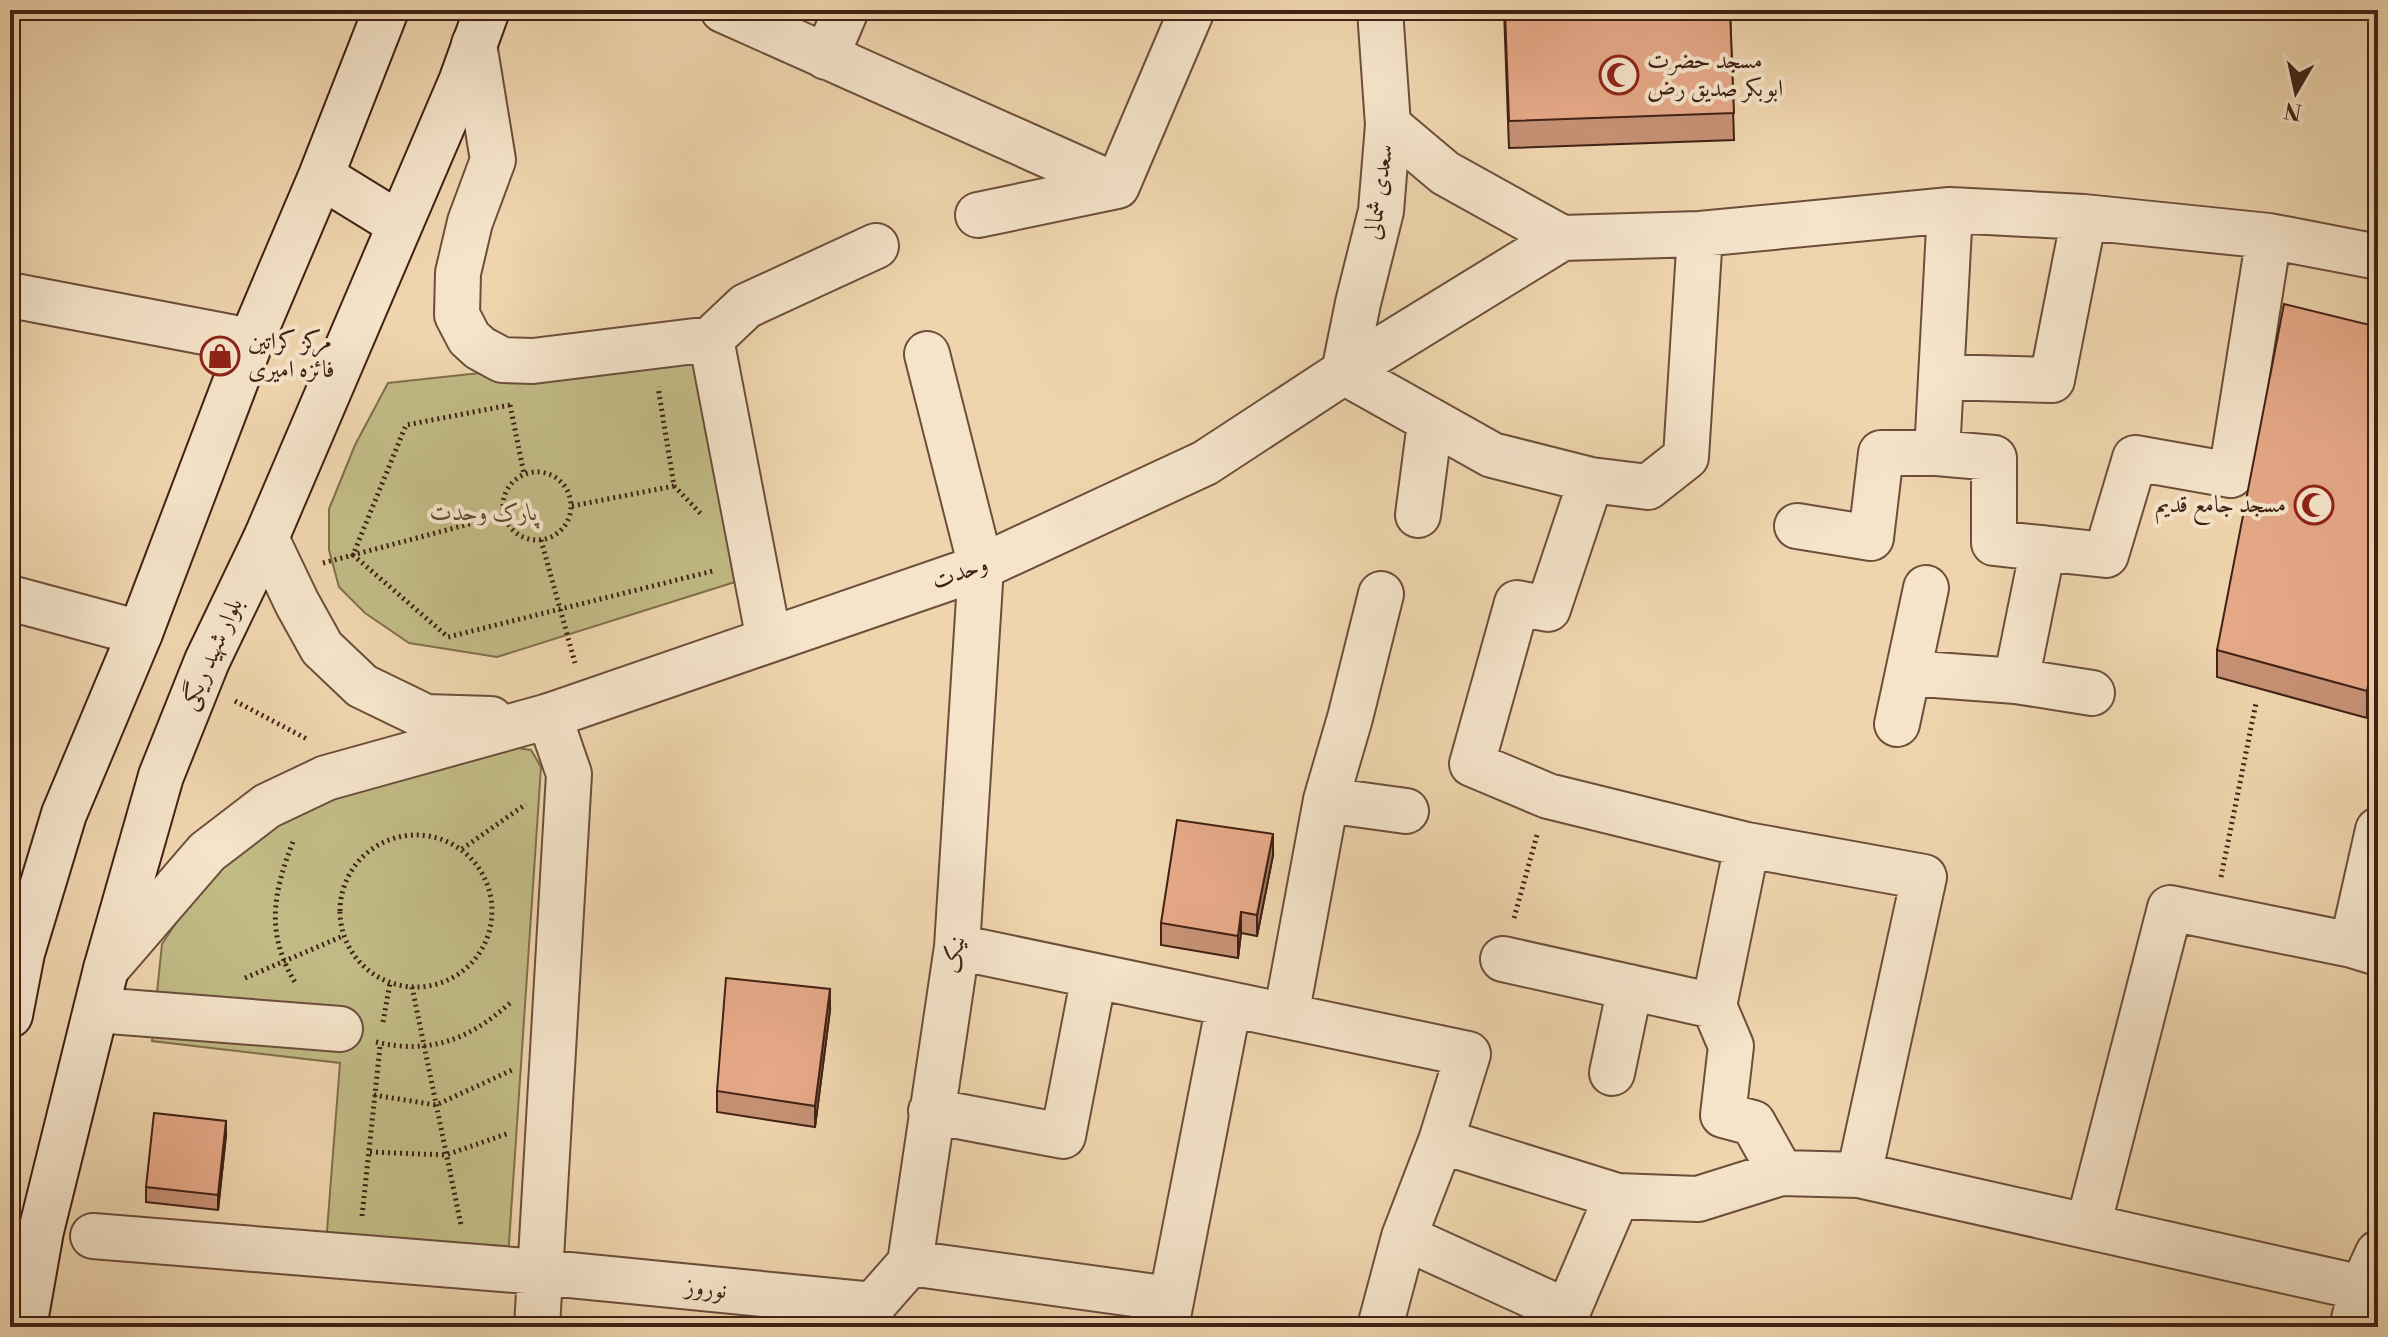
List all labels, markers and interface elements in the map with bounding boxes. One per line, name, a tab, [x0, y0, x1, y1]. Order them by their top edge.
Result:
place label: مسجد حضرت ابوبکر صدیق رض	[1647, 46, 1783, 104]
north arrow	[2256, 52, 2336, 132]
mosque icon: مسجد حضرت ابوبکر صدیق رض	[1598, 54, 1640, 96]
text: N	[2282, 95, 2304, 125]
street label: سعدی شمالی	[1357, 142, 1401, 242]
place label: مرکز کراتین فائزه امیری	[248, 327, 335, 385]
shop icon: مرکز کراتین فائزه امیری	[199, 335, 241, 377]
mosque icon: مسجد جامع قدیم	[2293, 484, 2335, 526]
place label: مسجد جامع قدیم	[2155, 490, 2286, 526]
park label: پارک وحدت	[430, 498, 540, 529]
street label: وحدت	[928, 549, 992, 597]
street label: بلوار شهید ریگی	[174, 593, 250, 715]
street label: نیک	[938, 934, 972, 976]
street label: نوروز	[682, 1272, 728, 1306]

